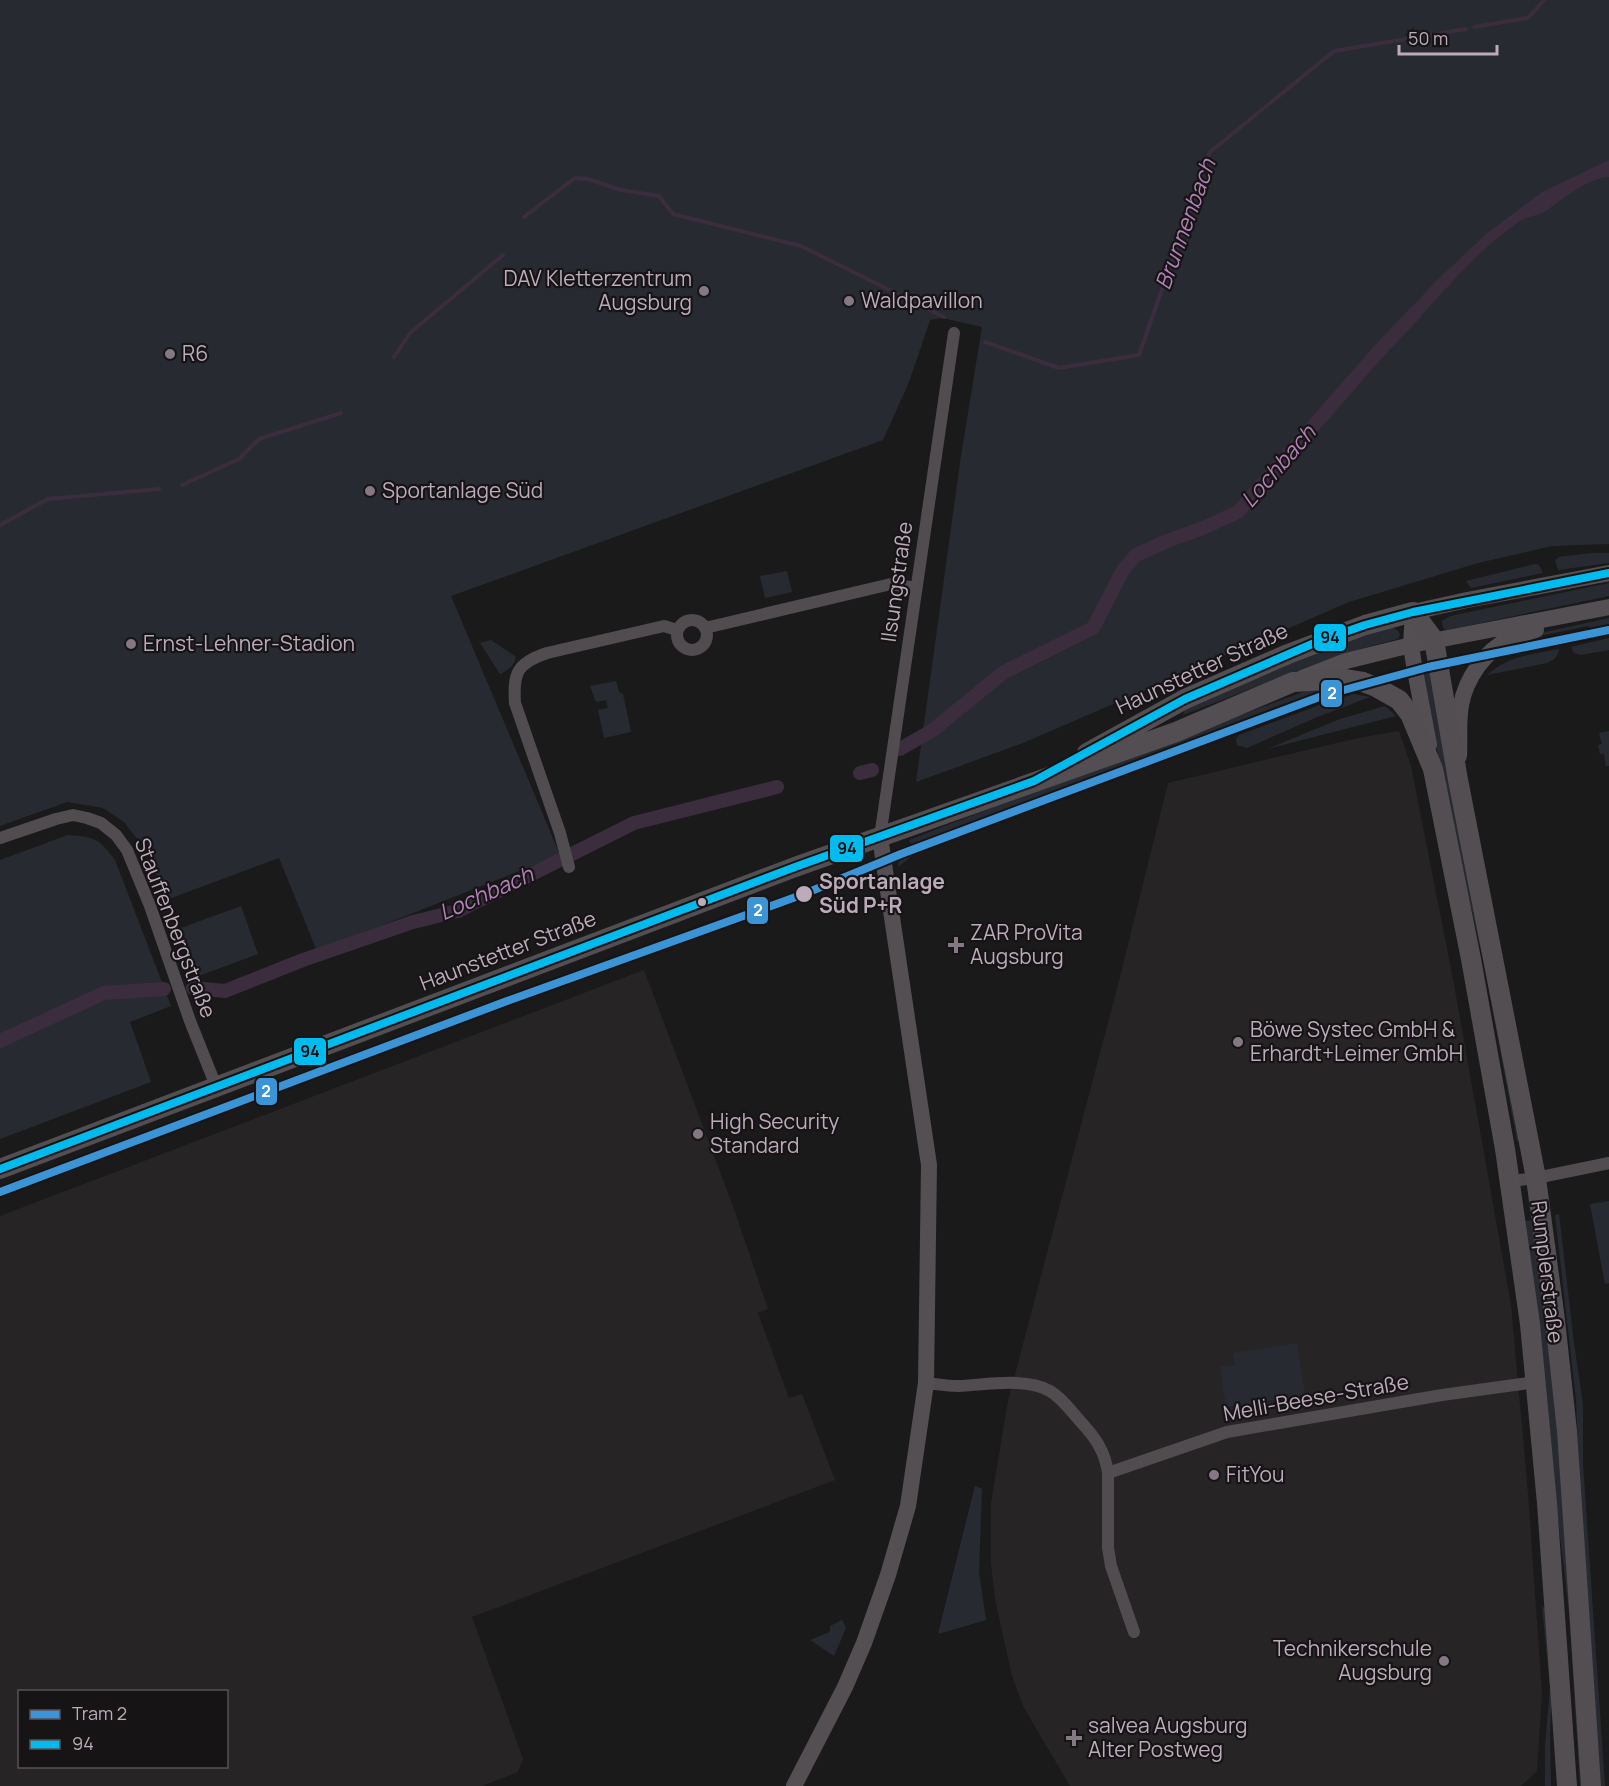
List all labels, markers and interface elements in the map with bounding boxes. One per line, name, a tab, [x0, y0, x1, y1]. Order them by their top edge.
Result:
scale bar	[1399, 18, 1496, 56]
text: 50 m	[1408, 26, 1448, 50]
water label: Brunnenbach	[1148, 154, 1223, 293]
place label: DAV Kletterzentrum Augsburg	[504, 264, 692, 316]
marker: DAV Kletterzentrum Augsburg	[697, 284, 711, 298]
place label: Waldpavillon	[861, 286, 983, 314]
marker: Waldpavillon	[842, 294, 856, 308]
place label: R6	[182, 339, 208, 367]
marker: R6	[163, 347, 177, 361]
water label: Lochbach	[1234, 418, 1323, 514]
place label: Sportanlage Süd	[382, 476, 543, 504]
marker: Sportanlage Süd	[363, 484, 377, 498]
street label: Ilsungstraße	[874, 520, 918, 644]
street label: Haunstetter Straße	[1111, 616, 1292, 720]
line badge: 94	[1313, 623, 1347, 652]
text: 94	[1320, 626, 1340, 648]
place label: Ernst-Lehner-Stadion	[143, 629, 355, 657]
marker: Ernst-Lehner-Stadion	[124, 637, 138, 651]
line badge: 2	[1320, 679, 1343, 708]
text: 2	[1327, 682, 1337, 704]
street label: Stauffenbergstraße	[129, 834, 223, 1022]
line badge: 94	[829, 834, 864, 863]
text: 94	[837, 837, 857, 859]
water label: Lochbach	[434, 859, 539, 927]
place label: Sportanlage Süd P+R	[819, 867, 945, 919]
marker: Sportanlage Süd P+R	[794, 884, 814, 904]
unlabelled marker	[696, 896, 708, 908]
line badge: 2	[746, 896, 769, 925]
text: 2	[753, 899, 763, 921]
street label: Haunstetter Straße	[415, 904, 600, 997]
place label: ZAR ProVita Augsburg	[970, 918, 1083, 970]
marker: ZAR ProVita Augsburg	[947, 936, 965, 954]
place label: Böwe Systec GmbH & Erhardt+Leimer GmbH	[1250, 1015, 1463, 1067]
marker: Böwe Systec GmbH & Erhardt+Leimer GmbH	[1231, 1035, 1245, 1049]
line badge: 94	[293, 1037, 327, 1066]
text: 94	[300, 1040, 320, 1062]
line badge: 2	[255, 1077, 278, 1106]
text: 2	[261, 1080, 271, 1102]
place label: High Security Standard	[710, 1107, 839, 1159]
marker: High Security Standard	[691, 1127, 705, 1141]
street label: Rumplerstraße	[1525, 1199, 1571, 1345]
street label: Melli-Beese-Straße	[1221, 1367, 1411, 1427]
place label: FitYou	[1226, 1460, 1284, 1488]
marker: FitYou	[1207, 1468, 1221, 1482]
place label: Technikerschule Augsburg	[1273, 1634, 1432, 1686]
marker: Technikerschule Augsburg	[1437, 1654, 1451, 1668]
legend	[18, 1690, 228, 1768]
text: Tram 2	[72, 1701, 127, 1725]
place label: salvea Augsburg Alter Postweg	[1088, 1711, 1248, 1763]
marker: salvea Augsburg Alter Postweg	[1065, 1729, 1083, 1747]
text: 94	[72, 1731, 94, 1755]

